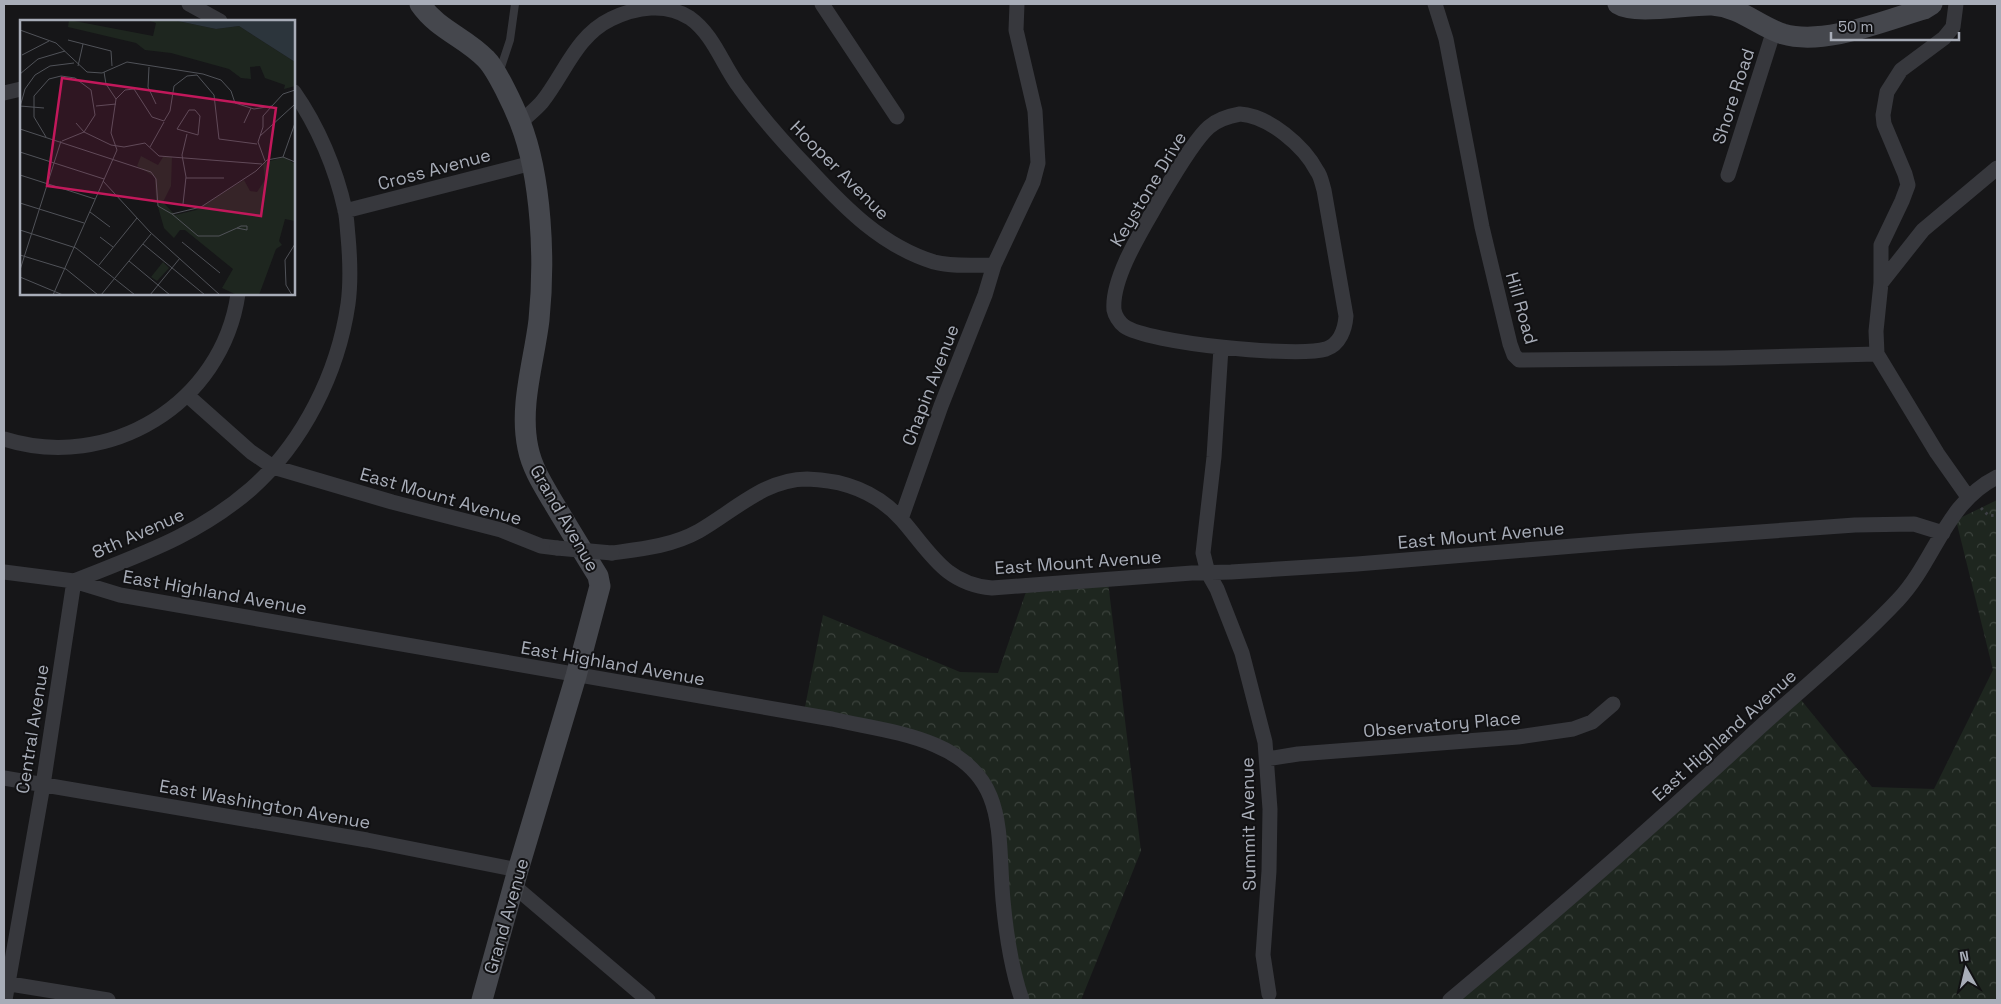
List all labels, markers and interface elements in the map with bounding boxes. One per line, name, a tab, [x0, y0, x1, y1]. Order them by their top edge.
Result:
scale bar	[1831, 10, 1958, 42]
text: 50 m	[1838, 17, 1873, 36]
inset map	[20, 20, 295, 295]
street label: Shore Road	[1707, 45, 1759, 147]
street label: Hooper Avenue	[786, 116, 894, 224]
street label: Keystone Drive	[1105, 127, 1191, 251]
street label: Cross Avenue	[375, 143, 493, 195]
street label: Hill Road	[1501, 269, 1543, 347]
street label: Chapin Avenue	[896, 321, 964, 449]
street label: Grand Avenue	[525, 461, 605, 575]
street label: East Mount Avenue	[357, 462, 525, 530]
street label: 8th Avenue	[88, 502, 188, 564]
street label: East Mount Avenue	[1397, 516, 1565, 554]
street label: East Mount Avenue	[994, 545, 1162, 579]
street label: East Highland Avenue	[121, 564, 309, 620]
street label: East Highland Avenue	[519, 635, 707, 691]
street label: Central Avenue	[10, 663, 54, 795]
street label: East Highland Avenue	[1647, 664, 1801, 806]
street label: Observatory Place	[1362, 706, 1522, 742]
street label: Summit Avenue	[1235, 757, 1261, 891]
street label: East Washington Avenue	[158, 774, 372, 834]
street label: Grand Avenue	[479, 855, 533, 977]
north arrow	[1941, 944, 1991, 994]
text: N	[1958, 947, 1970, 966]

